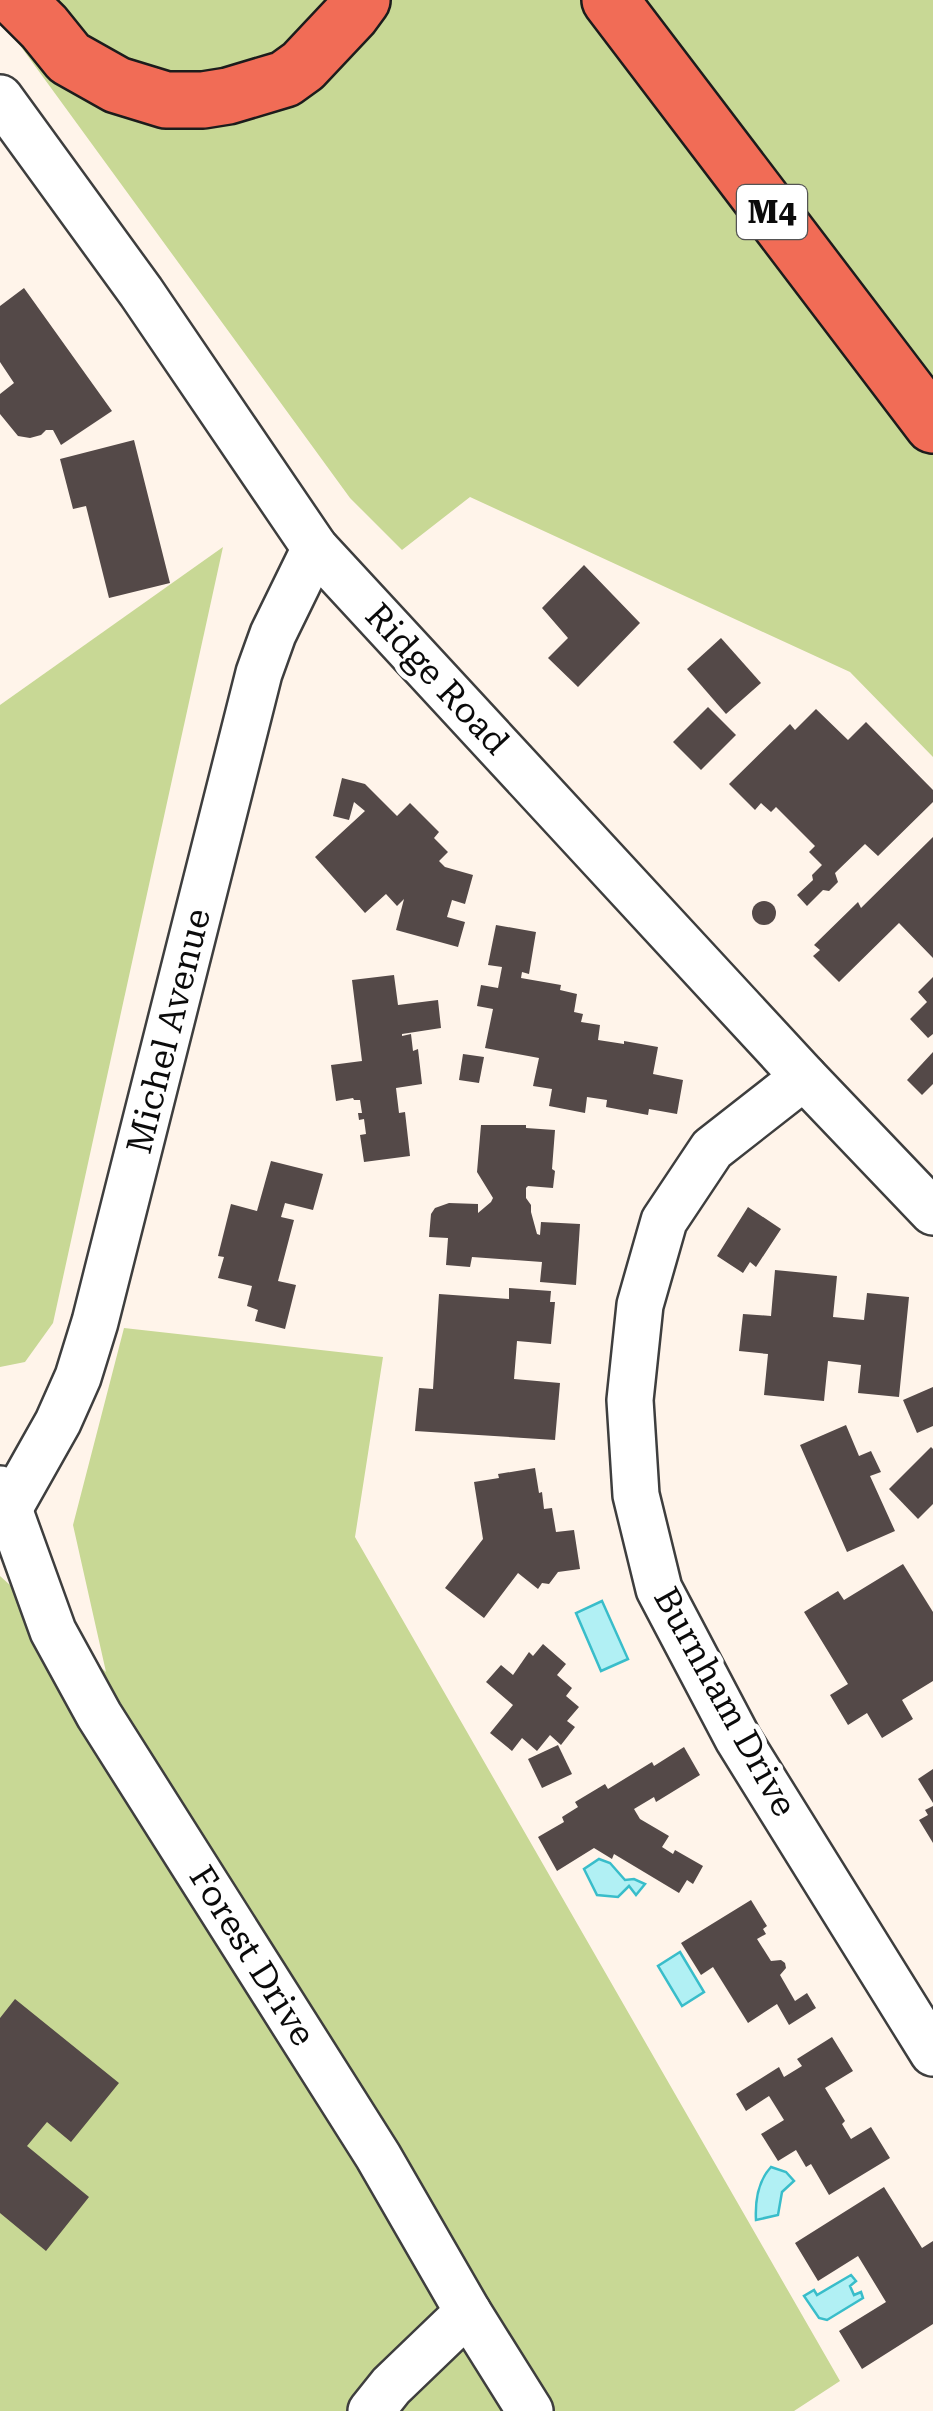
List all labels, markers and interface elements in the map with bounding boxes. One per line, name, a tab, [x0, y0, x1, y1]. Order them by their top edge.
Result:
road number: M4	[737, 185, 807, 239]
street label: Ridge Road	[357, 595, 517, 763]
street label: Michel Avenue	[119, 904, 219, 1158]
street label: Burnham Drive	[645, 1581, 805, 1823]
street label: Forest Drive	[181, 1859, 323, 2053]

